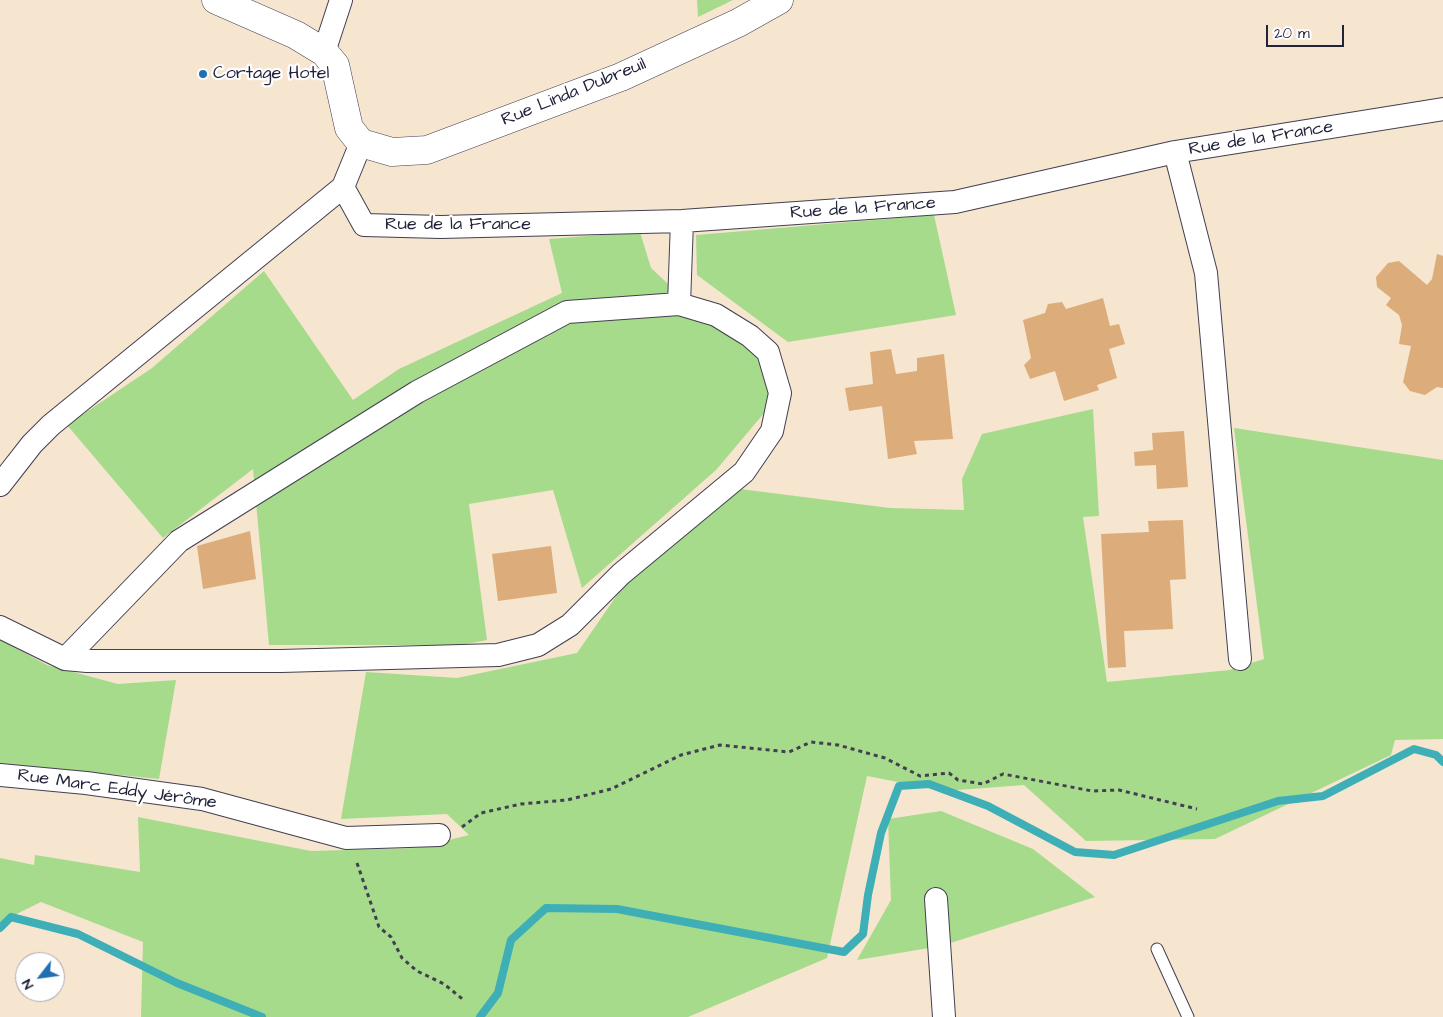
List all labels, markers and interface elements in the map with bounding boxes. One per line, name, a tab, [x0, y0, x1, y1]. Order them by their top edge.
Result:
scale bar	[1268, 15, 1346, 47]
text: 20 m	[1274, 23, 1310, 44]
street label: Rue Linda Dubreuil	[499, 54, 649, 132]
place label: Cortage Hotel	[213, 63, 329, 85]
marker: Cortage Hotel	[197, 68, 209, 80]
street label: Rue de la France	[1187, 117, 1335, 161]
street label: Rue de la France	[789, 193, 937, 225]
street label: Rue de la France	[385, 214, 531, 236]
street label: Rue Marc Eddy Jérôme	[16, 765, 218, 815]
north arrow	[15, 952, 65, 1002]
text: N	[17, 975, 39, 993]

